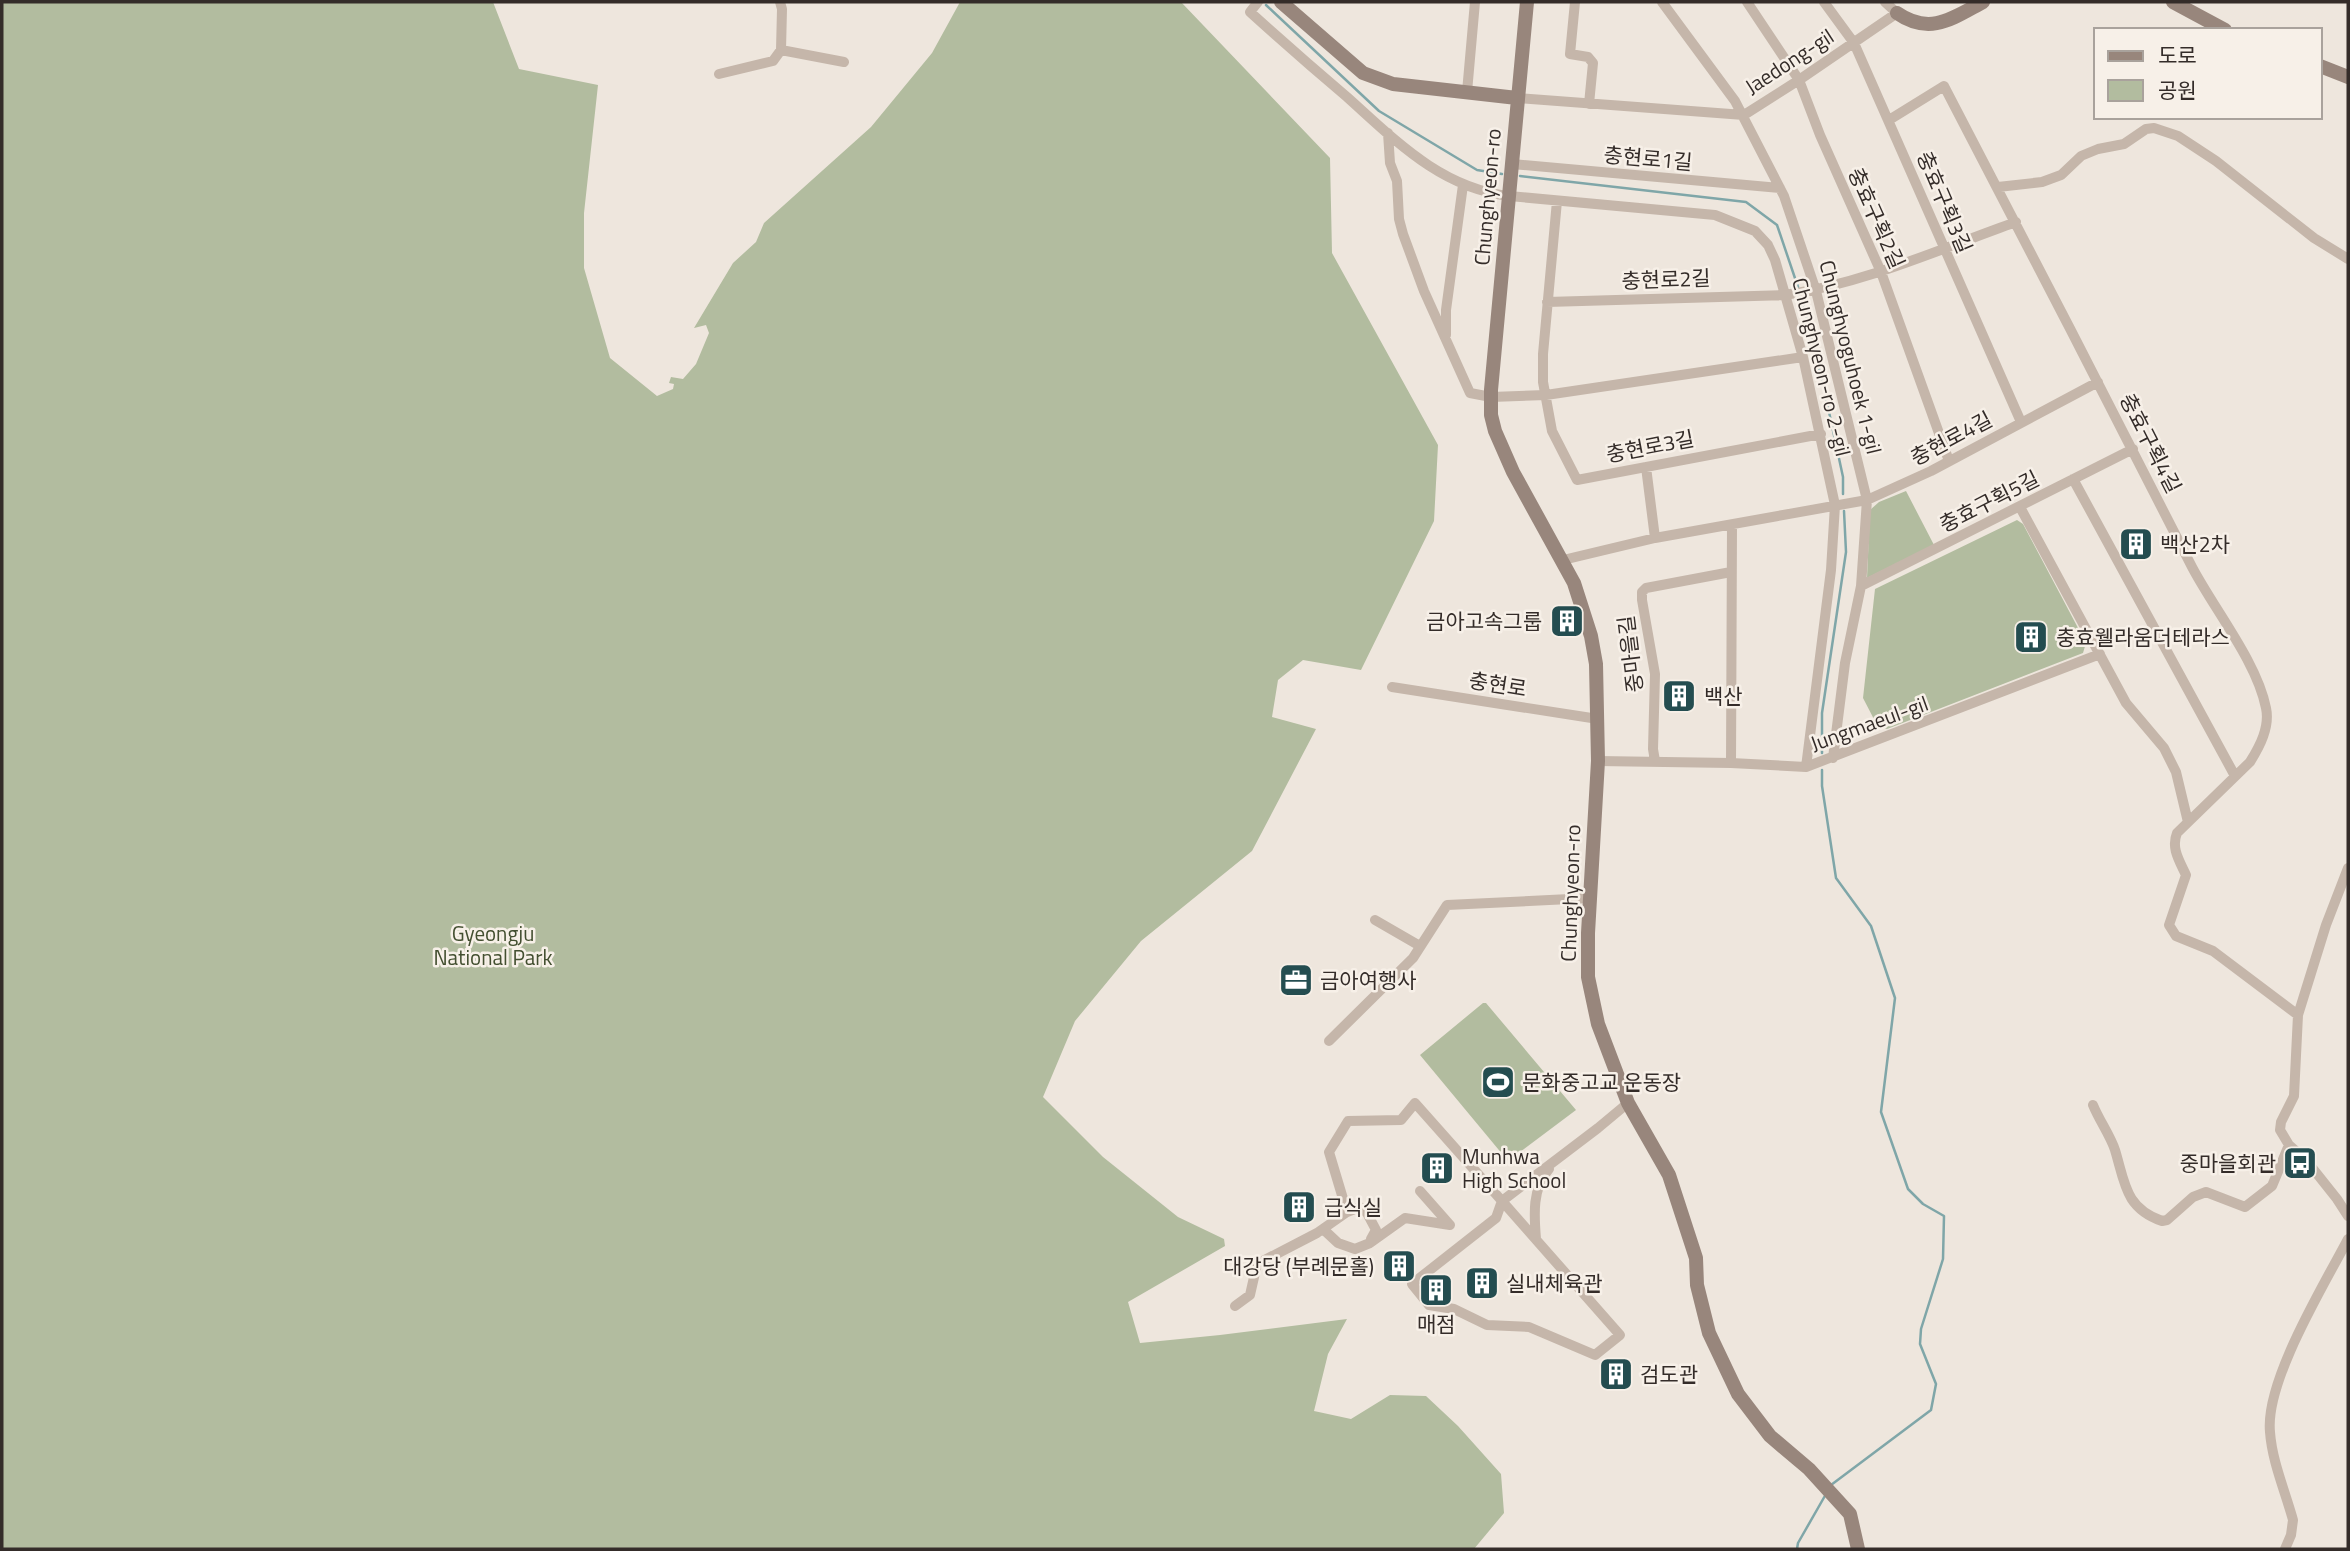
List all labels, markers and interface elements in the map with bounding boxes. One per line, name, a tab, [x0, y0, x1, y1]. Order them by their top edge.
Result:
street label: Jaedong-gil	[1738, 20, 1840, 102]
legend	[2094, 28, 2322, 119]
text: 도로	[2158, 39, 2197, 71]
text: 공원	[2158, 74, 2197, 106]
street label: Chunghyeon-ro	[1465, 127, 1509, 267]
street label: 충현로1길	[1602, 138, 1694, 178]
street label: 충효구획3길	[1909, 146, 1981, 258]
street label: 충효구획2길	[1840, 162, 1914, 274]
street label: Chunghyoguhoek 1-gil	[1811, 257, 1891, 457]
street label: 충현로2길	[1621, 261, 1711, 297]
street label: Chunghyeon-ro 2-gil	[1784, 274, 1860, 460]
street label: 충효구획4길	[2112, 387, 2190, 499]
street label: 충현로4길	[1904, 403, 1998, 473]
street label: 충현로3길	[1603, 422, 1697, 470]
street label: 충효구획5길	[1933, 462, 2045, 540]
building icon: 백산2차	[2117, 525, 2155, 563]
place label: 백산2차	[2160, 528, 2230, 560]
building icon: 금아고속그룹	[1548, 602, 1586, 640]
place label: 금아고속그룹	[1426, 605, 1542, 637]
street label: 중마을길	[1609, 614, 1651, 694]
building icon: 충효웰라움더테라스	[2012, 618, 2050, 656]
place label: 충효웰라움더테라스	[2056, 621, 2230, 653]
street label: 충현로	[1467, 664, 1529, 704]
building icon: 백산	[1660, 677, 1698, 715]
place label: 백산	[1704, 680, 1743, 712]
street label: Jungmaeul-gil	[1806, 687, 1932, 759]
street label: Chunghyeon-ro	[1552, 824, 1588, 962]
park label: Gyeongju National Park	[433, 917, 553, 973]
office icon: 금아여행사	[1277, 961, 1315, 999]
place label: 금아여행사	[1320, 964, 1417, 996]
sports icon: 문화중고교 운동장	[1479, 1063, 1517, 1101]
place label: 문화중고교 운동장	[1522, 1066, 1681, 1098]
place label: Munhwa High School	[1462, 1140, 1566, 1196]
bus stop icon: 중마을회관	[2281, 1144, 2319, 1182]
place label: 중마을회관	[2179, 1147, 2276, 1179]
building icon: Munhwa High School	[1418, 1149, 1456, 1187]
building icon: 급식실	[1280, 1188, 1318, 1226]
place label: 급식실	[1324, 1191, 1382, 1223]
building icon: 대강당 (부례문홀)	[1380, 1247, 1418, 1285]
place label: 대강당 (부례문홀)	[1223, 1250, 1374, 1282]
building icon: 실내체육관	[1463, 1264, 1501, 1302]
place label: 실내체육관	[1506, 1267, 1603, 1299]
building icon: 매점	[1417, 1271, 1455, 1309]
place label: 매점	[1417, 1308, 1455, 1340]
building icon: 검도관	[1597, 1355, 1635, 1393]
place label: 검도관	[1640, 1358, 1698, 1390]

